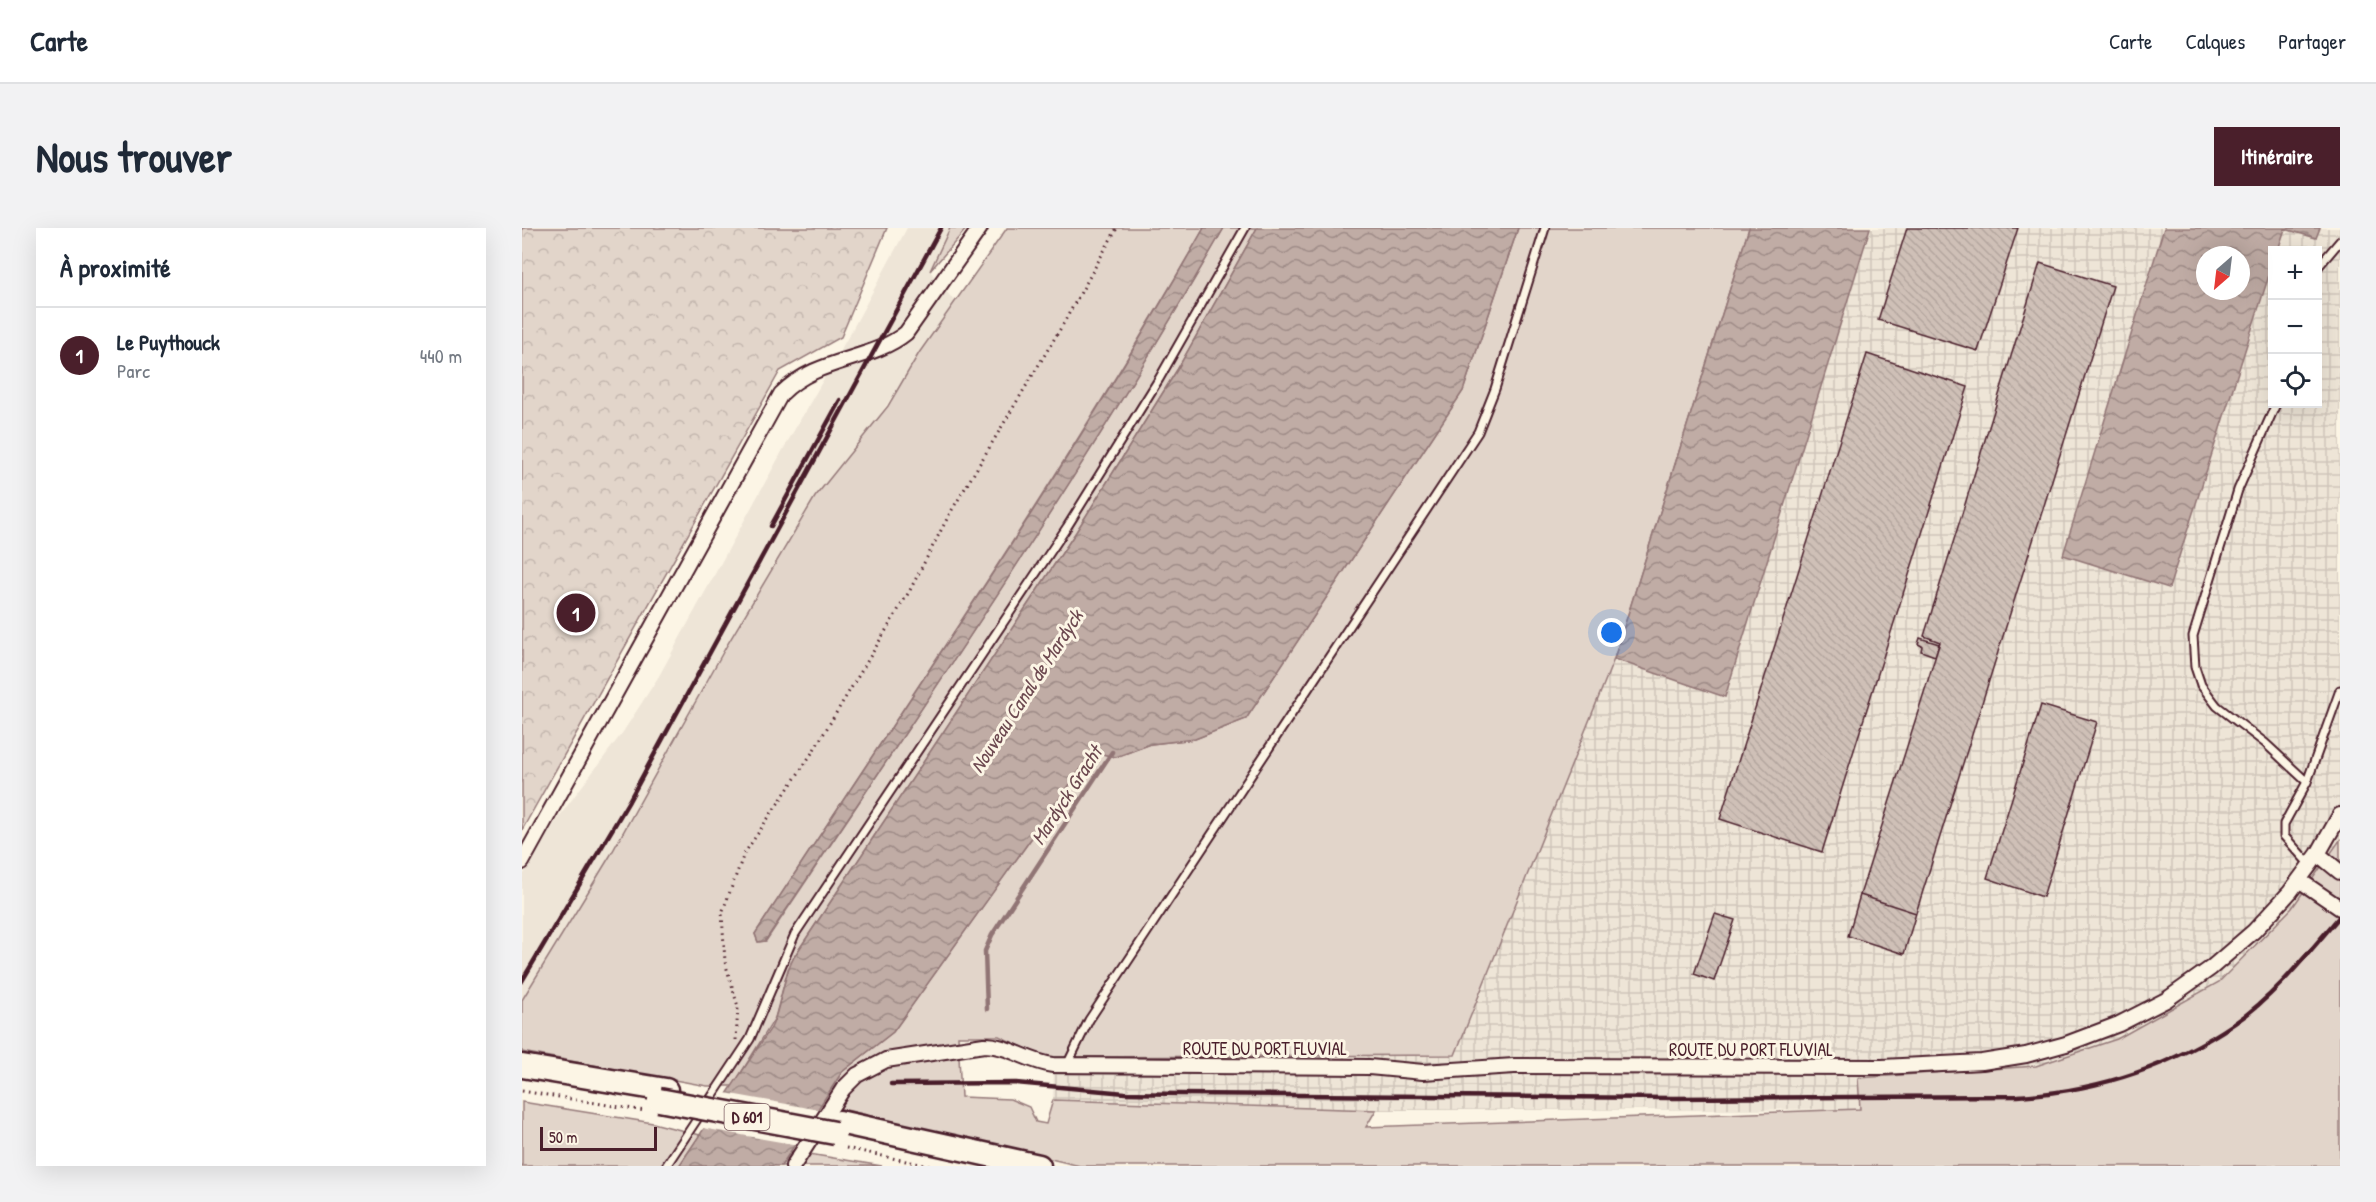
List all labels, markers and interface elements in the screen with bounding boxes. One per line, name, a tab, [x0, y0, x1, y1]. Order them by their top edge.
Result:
text: Carte	[30, 22, 88, 60]
text: Carte	[2109, 27, 2152, 56]
text: Calques	[2185, 27, 2245, 56]
text: Partager	[2278, 27, 2346, 56]
button: Itinéraire	[2214, 127, 2340, 186]
text: Nous trouver	[36, 128, 232, 185]
north arrow	[2196, 246, 2250, 300]
map controls	[2268, 246, 2322, 408]
button: +	[2268, 246, 2322, 300]
text: À proximité	[60, 250, 171, 285]
button: −	[2268, 300, 2322, 354]
text: Le Puythouck	[117, 327, 220, 357]
text: 1	[76, 342, 83, 369]
text: 440 m	[420, 342, 462, 369]
button: locate	[2268, 354, 2322, 408]
text: Parc	[117, 357, 150, 384]
pin: 1	[556, 590, 596, 636]
water label: Nouveau Canal de Mardyck	[963, 603, 1091, 778]
your location	[1597, 618, 1626, 647]
water label: Mardyck Gracht	[1024, 738, 1111, 850]
street label: ROUTE DU PORT FLUVIAL	[1183, 1036, 1347, 1061]
street label: ROUTE DU PORT FLUVIAL	[1669, 1037, 1833, 1062]
road number: D 601	[724, 1104, 770, 1130]
scale bar	[540, 1124, 657, 1152]
text: 50 m	[549, 1126, 578, 1148]

